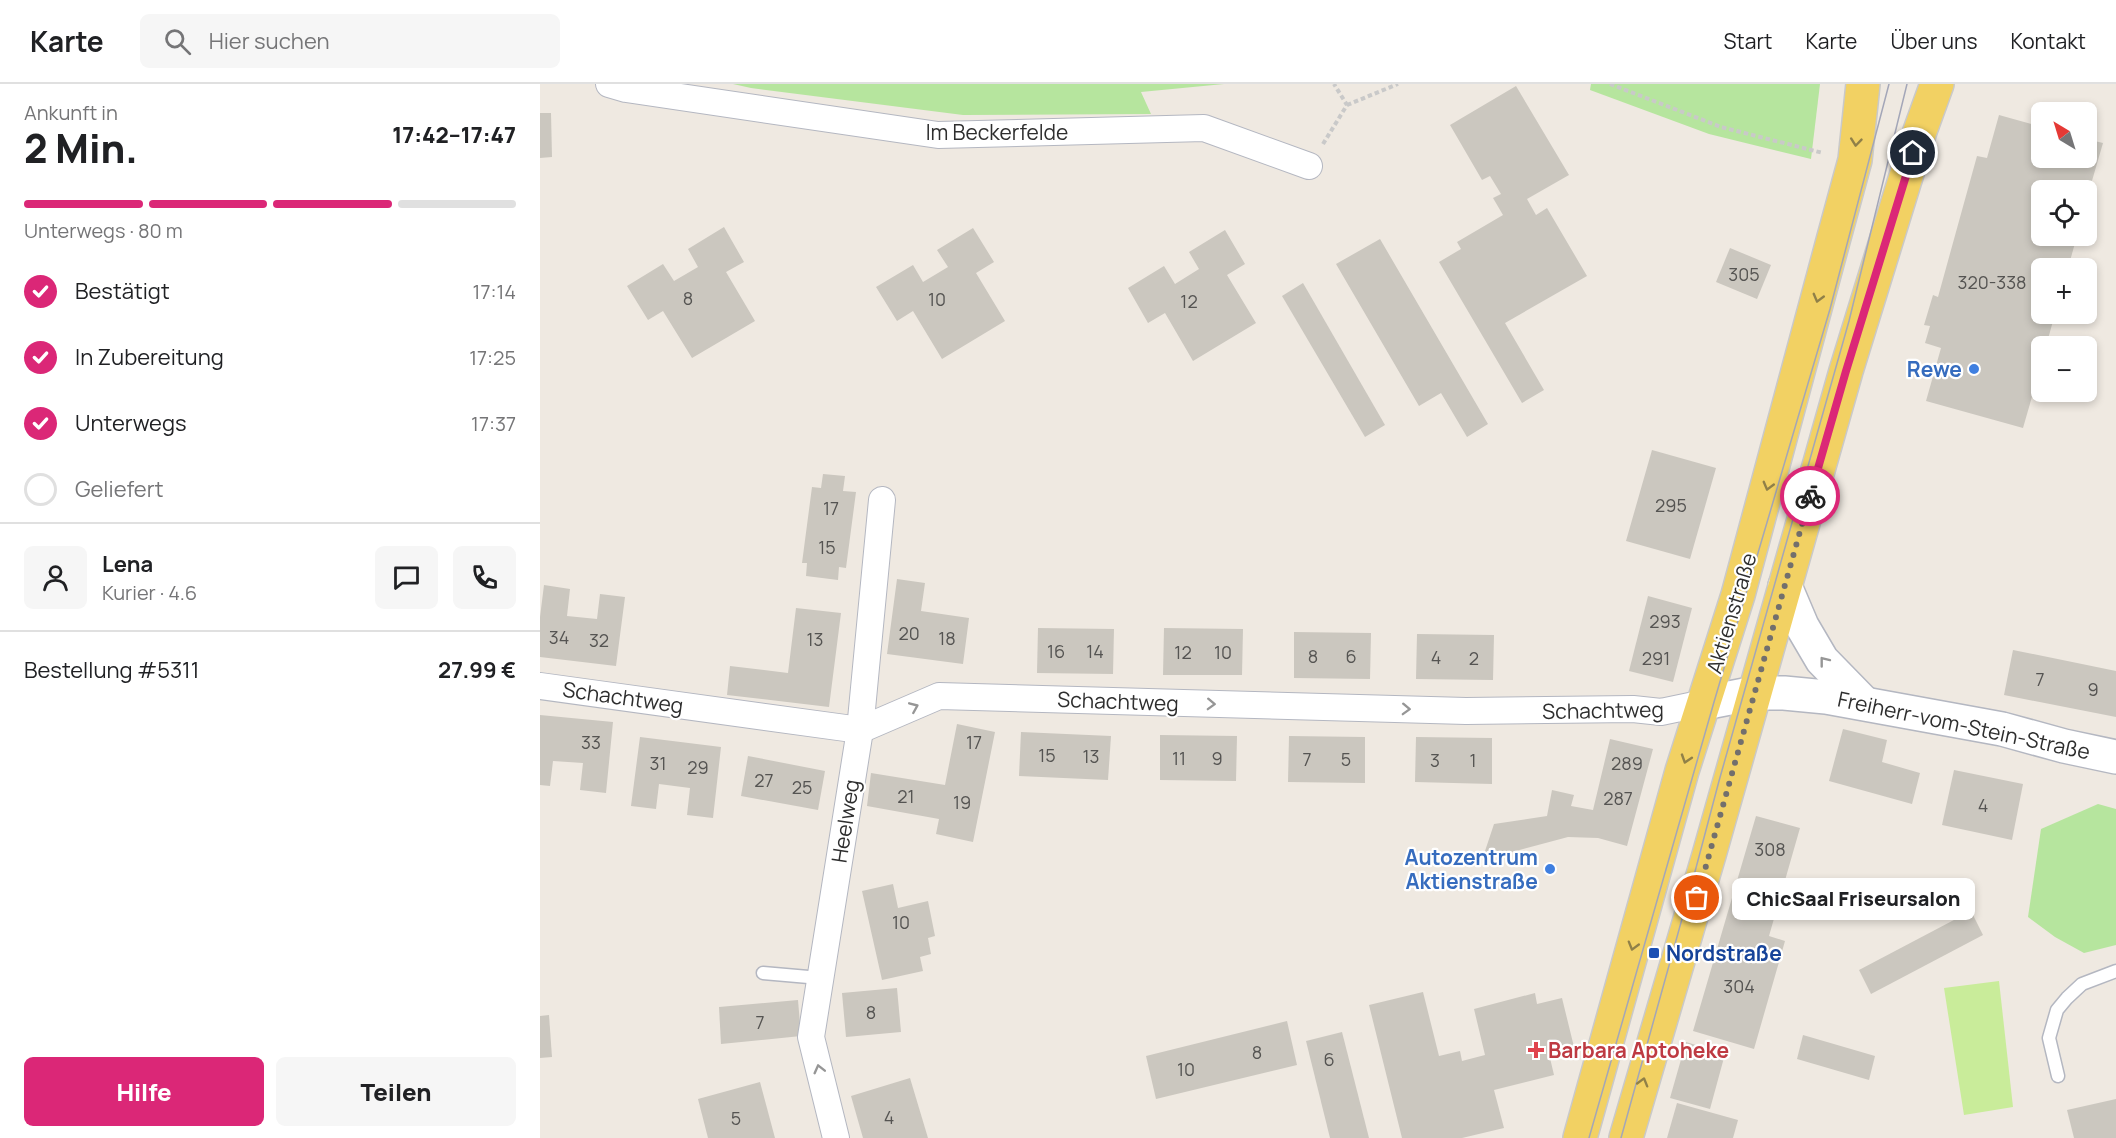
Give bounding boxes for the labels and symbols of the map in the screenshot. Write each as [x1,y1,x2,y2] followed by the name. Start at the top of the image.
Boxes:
[2031,102,2097,168] north arrow
[926,118,1068,146] street label: Im Beckerfelde
[1887,127,1938,178] pin
[1851,138,1863,147] one-way arrow
[1728,262,1760,286] house number: 305
[1957,270,2027,294] house number: 320-338
[683,286,693,310] house number: 8
[928,287,946,311] house number: 10
[1180,289,1198,313] house number: 12
[1813,293,1826,303] one-way arrow
[1907,355,1962,383] place label: Rewe
[1967,362,1981,376] marker: Rewe
[1780,466,1840,526] courier
[1762,481,1775,491] one-way arrow
[1655,493,1687,517] house number: 295
[823,496,839,520] house number: 17
[818,535,836,559] house number: 15
[1699,549,1763,677] street label: Aktienstraße
[1649,609,1681,633] house number: 293
[898,621,920,645] house number: 20
[549,625,569,649] house number: 34
[938,626,956,650] house number: 18
[807,627,823,651] house number: 13
[589,628,609,652] house number: 32
[1047,639,1065,663] house number: 16
[1086,639,1104,663] house number: 14
[1174,640,1192,664] house number: 12
[1214,640,1232,664] house number: 10
[1308,644,1318,668] house number: 8
[1345,644,1357,668] house number: 6
[1431,645,1441,669] house number: 4
[1469,646,1479,670] house number: 2
[1642,646,1670,670] house number: 291
[1820,656,1831,667] one-way arrow
[2035,667,2045,691] house number: 7
[561,675,685,719] street label: Schachtweg
[2087,677,2099,701] house number: 9
[1057,685,1179,717] street label: Schachtweg
[1835,685,2093,765] street label: Freiherr-vom-Stein-Straße
[1542,695,1664,725] street label: Schachtweg
[1207,697,1216,710] one-way arrow
[907,702,918,714] one-way arrow
[1402,703,1411,716] one-way arrow
[581,730,601,754] house number: 33
[966,730,982,754] house number: 17
[1038,743,1056,767] house number: 15
[1083,744,1099,768] house number: 13
[1172,746,1186,770] house number: 11
[1211,746,1223,770] house number: 9
[1302,747,1312,771] house number: 7
[1341,747,1351,771] house number: 5
[1430,748,1440,772] house number: 3
[1469,748,1477,772] house number: 1
[650,751,666,775] house number: 31
[1611,751,1643,775] house number: 289
[1681,753,1693,764] one-way arrow
[687,755,709,779] house number: 29
[754,768,774,792] house number: 27
[792,775,812,799] house number: 25
[825,777,865,865] street label: Heelweg
[897,784,915,808] house number: 21
[1603,786,1633,810] house number: 287
[953,790,971,814] house number: 19
[1978,793,1988,817] house number: 4
[1754,837,1786,861] house number: 308
[1404,843,1538,895] place label: Autozentrum Aktienstraße
[1543,862,1557,876] marker: Autozentrum Aktienstraße
[1671,872,1722,923] pin
[1733,877,1976,919] callout: ChicSaal Friseursalon
[892,910,910,934] house number: 10
[1666,939,1782,967] place label: Nordstraße
[1628,941,1640,951] one-way arrow
[1647,946,1661,960] marker: Nordstraße
[1723,974,1755,998] house number: 304
[866,1000,876,1024] house number: 8
[755,1010,765,1034] house number: 7
[1548,1036,1729,1064] place label: Barbara Aptoheke
[1252,1040,1262,1064] house number: 8
[1529,1043,1543,1057] marker: Barbara Aptoheke
[1323,1047,1335,1071] house number: 6
[1177,1057,1195,1081] house number: 10
[813,1064,826,1074] one-way arrow
[1636,1077,1648,1088] one-way arrow
[884,1105,894,1129] house number: 4
[731,1106,741,1130] house number: 5

